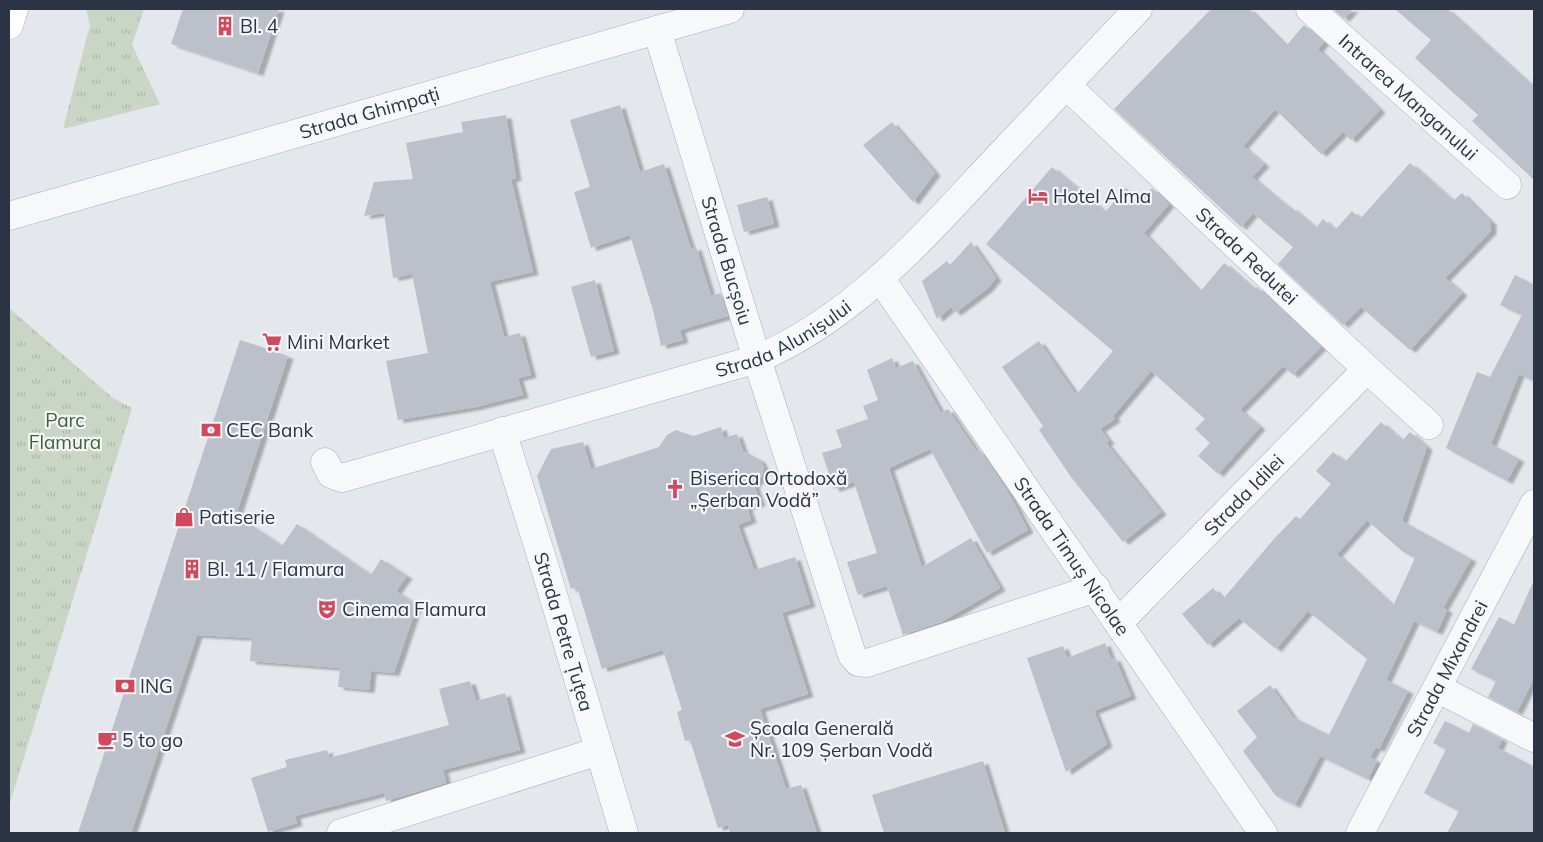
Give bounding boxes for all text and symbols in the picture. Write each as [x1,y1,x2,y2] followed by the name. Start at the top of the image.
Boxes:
[240,14,278,38] place label: Bl. 4
[214,15,236,37] building icon: Bl. 4
[1334,29,1483,165] street label: Intrarea Manganului
[297,81,442,144] street label: Strada Ghimpați
[1053,184,1151,208] place label: Hotel Alma
[1027,185,1049,207] hotel icon: Hotel Alma
[696,193,758,328] street label: Strada Bucșoiu
[1191,202,1303,310] street label: Strada Redutei
[712,295,856,382] street label: Strada Alunișului
[287,330,390,354] place label: Mini Market
[261,331,283,353] supermarket icon: Mini Market
[29,408,101,454] park label: Parc Flamura
[226,418,314,442] place label: CEC Bank
[200,419,222,441] bank icon: CEC Bank
[1198,449,1289,541] street label: Strada Idilei
[690,466,847,513] place label: Biserica Ortodoxă „Șerban Vodă”
[1009,472,1135,640] street label: Strada Timuș Nicolae
[664,478,686,500] church icon: Biserica Ortodoxă „Șerban Vodă”
[199,505,275,529] place label: Patiserie
[173,506,195,528] shop icon: Patiserie
[529,549,599,714] street label: Strada Petre Țuțea
[207,557,344,581] place label: Bl. 11 / Flamura
[181,558,203,580] building icon: Bl. 11 / Flamura
[1401,596,1493,741] street label: Strada Mixandrei
[342,597,486,621] place label: Cinema Flamura
[316,598,338,620] theatre icon: Cinema Flamura
[140,674,173,698] place label: ING
[114,675,136,697] bank icon: ING
[750,716,933,763] place label: Școala Generală Nr. 109 Șerban Vodă
[122,728,183,752] place label: 5 to go
[724,728,746,750] school or university icon: Școala Generală Nr. 109 Șerban Vodă
[96,729,118,751] cafe icon: 5 to go

